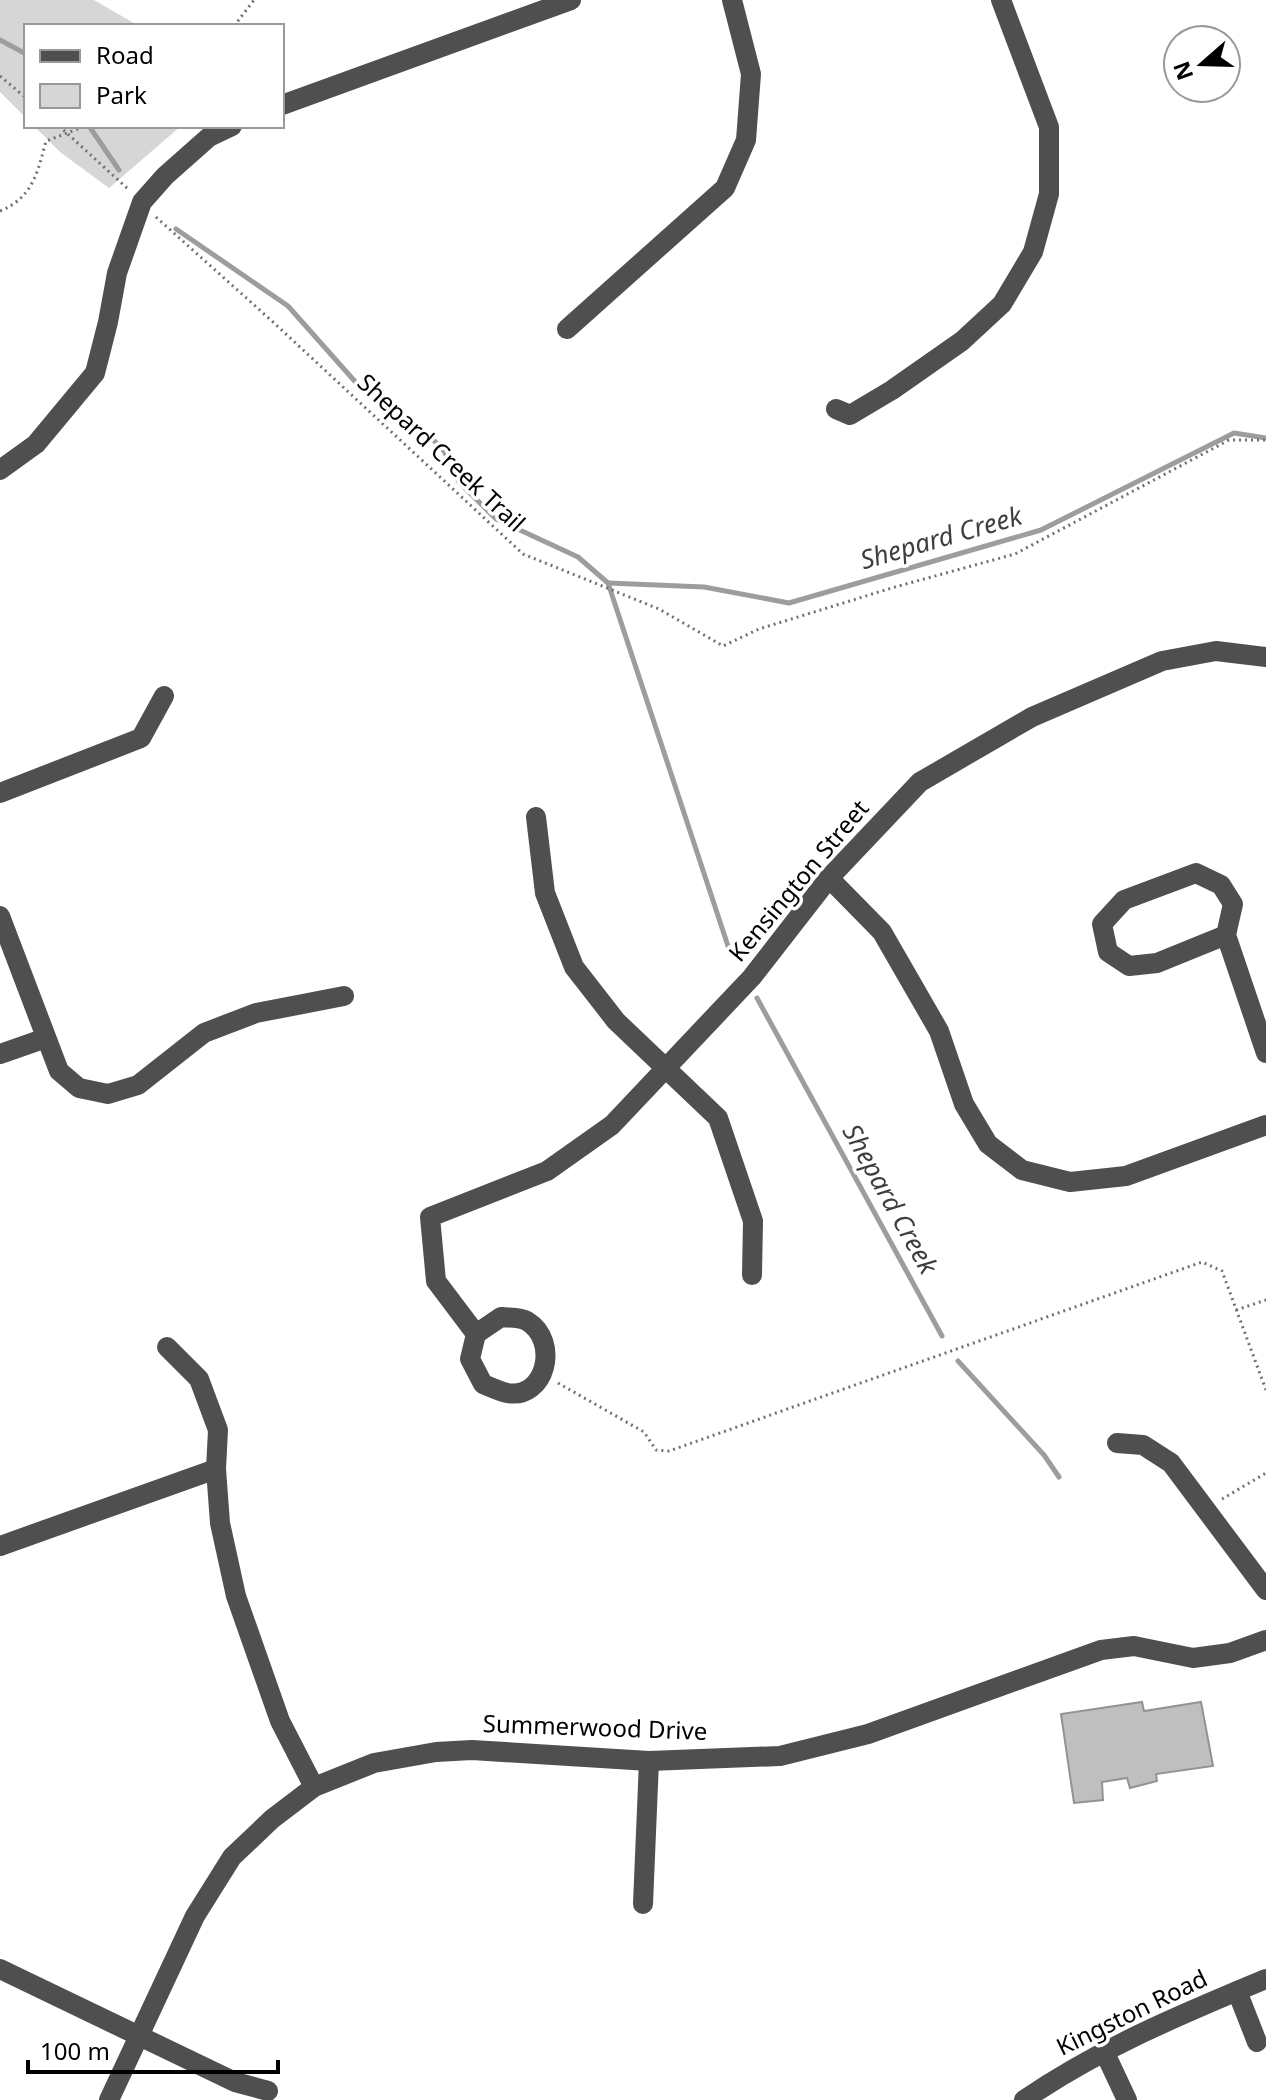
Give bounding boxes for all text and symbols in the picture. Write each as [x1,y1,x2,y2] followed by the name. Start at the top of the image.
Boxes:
[24,24,284,128] legend
[1162,24,1242,104] north arrow
[96,38,154,71] text: Road
[1165,58,1199,85] text: N
[96,78,147,111] text: Park
[351,365,533,538] street label: Shepard Creek Trail
[856,496,1027,577] water label: Shepard Creek
[720,792,876,968] street label: Kensington Street
[835,1117,948,1281] water label: Shepard Creek
[482,1706,708,1747] street label: Summerwood Drive
[1050,1961,1212,2062] street label: Kingston Road
[28,2024,278,2074] scale bar
[40,2034,110,2067] text: 100 m

